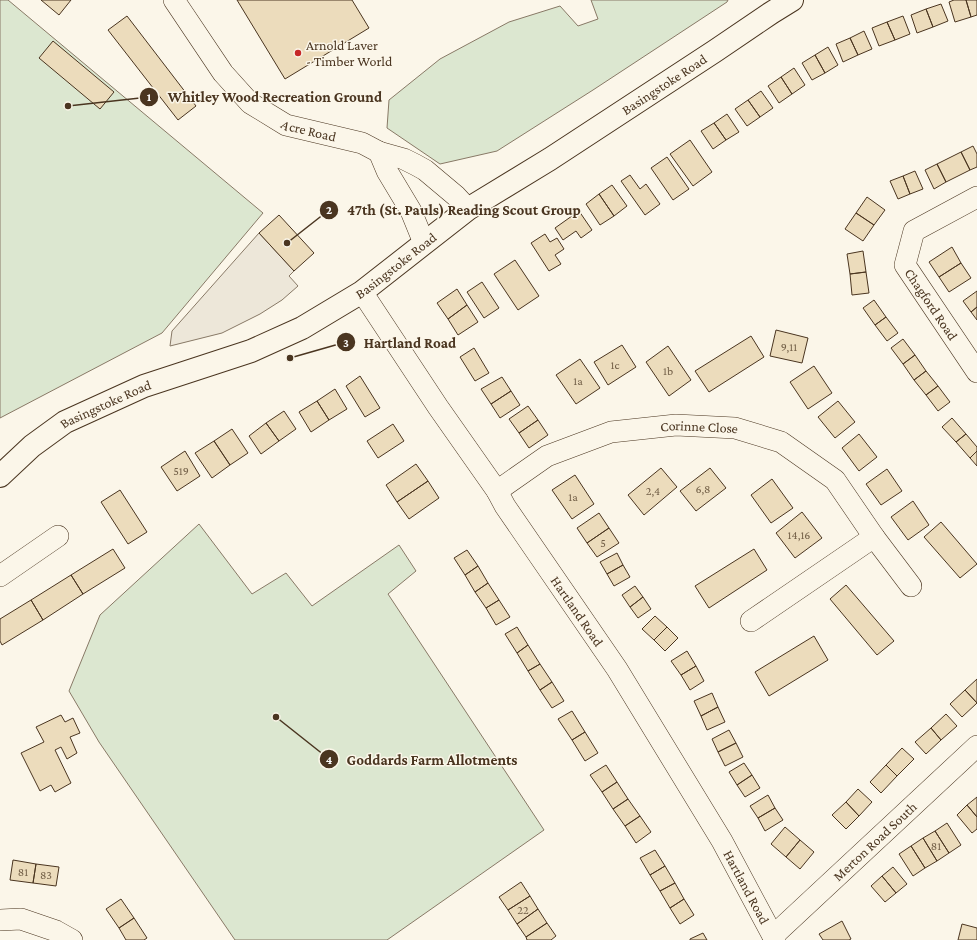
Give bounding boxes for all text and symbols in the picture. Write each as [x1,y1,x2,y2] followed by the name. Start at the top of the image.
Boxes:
[306,37,393,69] place label: Arnold Laver - Timber World
[293,48,303,58] marker: Arnold Laver - Timber World
[619,50,710,118] street label: Basingstoke Road
[139,83,390,110] callout: Whitley Wood Recreation Ground
[167,89,383,105] text: Whitley Wood Recreation Ground
[147,90,152,104] text: 1
[278,116,338,145] street label: Acre Road
[319,196,589,223] callout: 47th (St. Pauls) Reading Scout Group
[347,202,581,219] text: 47th (St. Pauls) Reading Scout Group
[326,203,332,217] text: 2
[353,228,440,302] street label: Basingstoke Road
[902,265,962,344] street label: Chagford Road
[336,329,465,356] callout: Hartland Road
[364,335,457,351] text: Hartland Road
[343,336,349,350] text: 3
[781,340,797,354] house number: 9,11
[611,358,620,372] house number: 1c
[663,364,673,378] house number: 1b
[573,374,583,388] house number: 1a
[56,376,153,431] street label: Basingstoke Road
[659,417,740,437] street label: Corinne Close
[173,464,189,478] house number: 519
[695,482,711,496] house number: 6,8
[646,484,660,498] house number: 2,4
[568,490,578,504] house number: 1a
[788,528,810,542] house number: 14,16
[600,536,606,550] house number: 5
[548,573,607,650] street label: Hartland Road
[319,746,526,773] callout: Goddards Farm Allotments
[347,752,517,768] text: Goddards Farm Allotments
[326,753,333,767] text: 4
[830,798,920,884] street label: Merton Road South
[931,839,941,853] house number: 81
[720,847,773,927] street label: Hartland Road
[18,865,28,879] house number: 81
[40,868,52,882] house number: 83
[517,903,529,917] house number: 22

